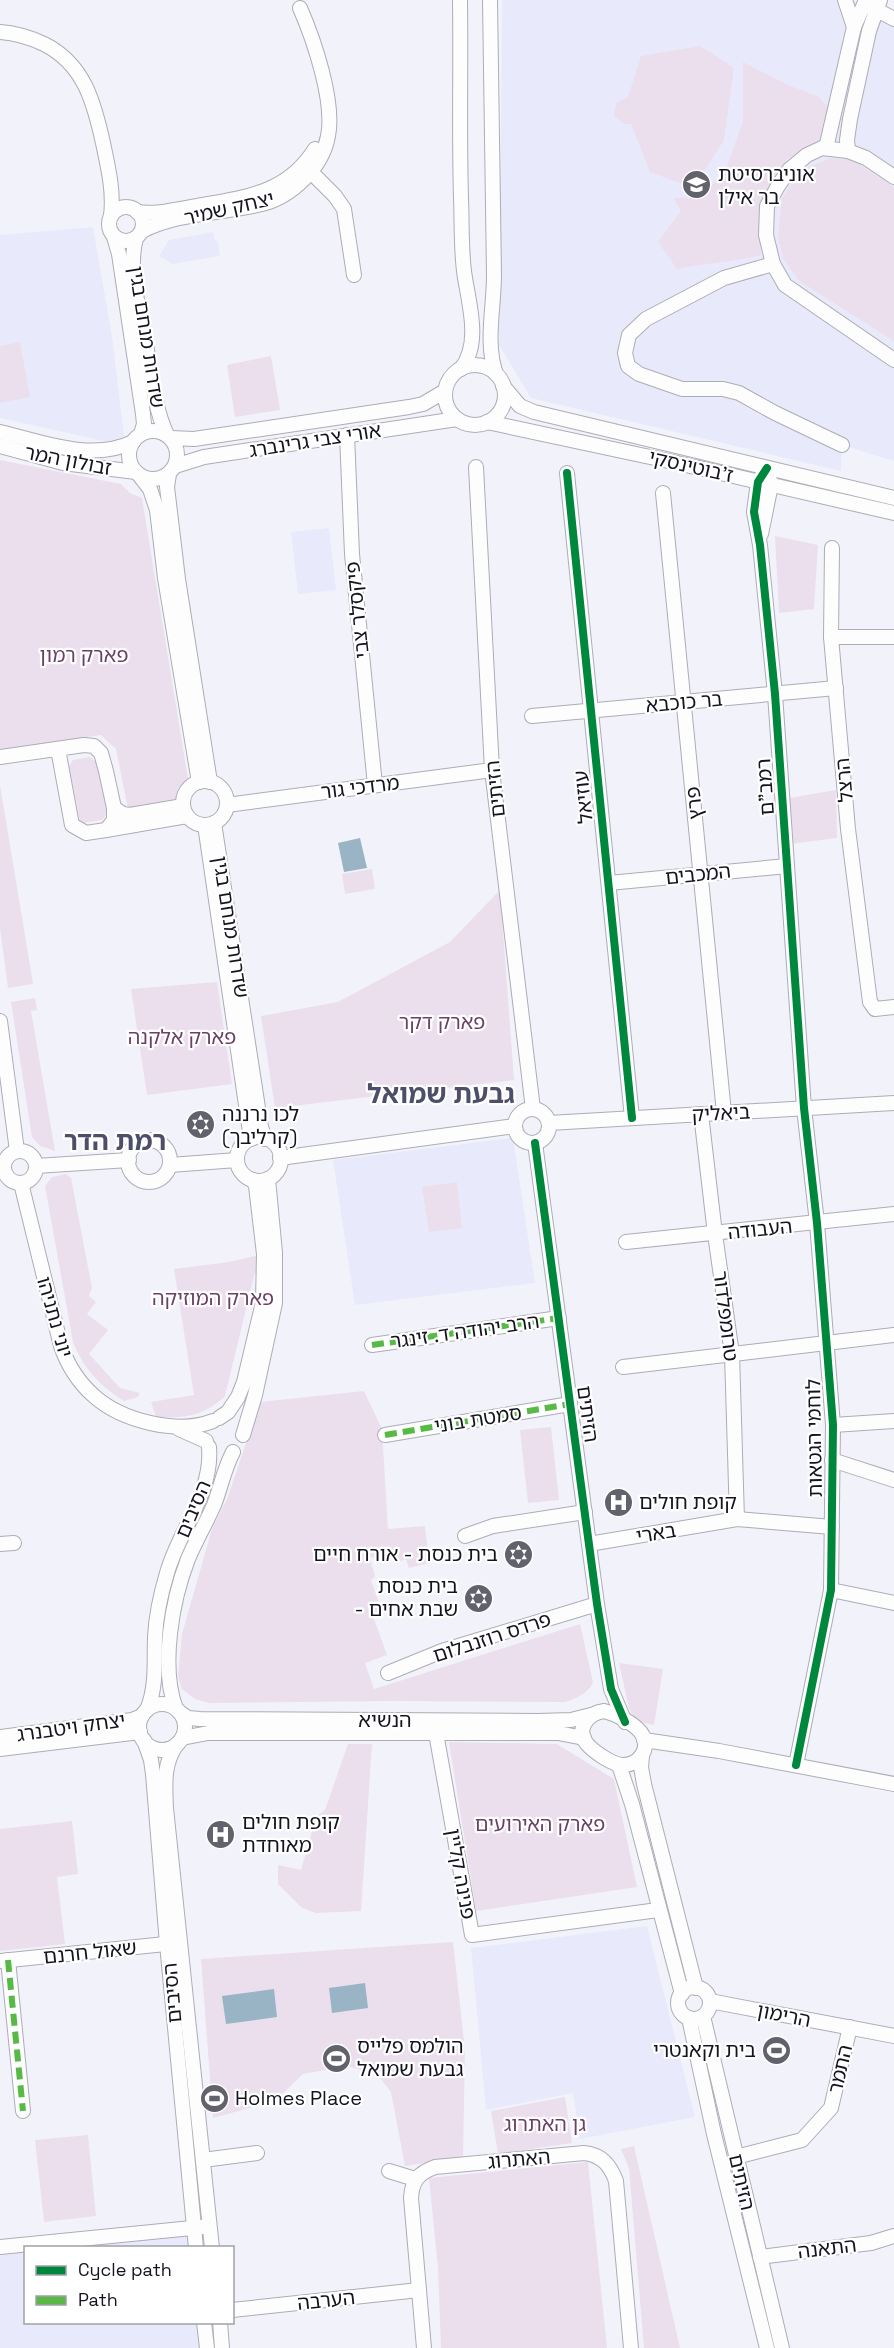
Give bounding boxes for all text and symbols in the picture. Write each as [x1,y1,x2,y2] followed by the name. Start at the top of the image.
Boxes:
[718,161,815,210] place label: אוניברסיטת בר אילן
[681,169,713,201] school or university icon: אוניברסיטת בר אילן
[181,185,277,231] street label: יצחק שמיר
[123,264,171,410] street label: שדרות מנחם בגין
[247,417,383,463] street label: אורי צבי גרינברג
[22,439,114,481] street label: זבולון המר
[646,444,736,488] street label: ז'בוטינסקי
[339,560,375,660] street label: פיקסלר צבי
[40,642,128,668] park label: פארק רמון
[644,686,724,718] street label: בר כוכבא
[829,757,859,803] street label: הרצל
[750,758,780,816] street label: רמב"ם
[479,759,511,819] street label: הזיתים
[319,769,401,805] street label: מרדכי גור
[567,769,599,825] street label: עוזיאל
[679,785,709,821] street label: פרץ
[207,854,255,1000] street label: שדרות מנחם בגין
[664,858,732,890] street label: המכבים
[399,1009,485,1035] park label: פארק דקר
[128,1024,236,1050] park label: פארק אלקנה
[367,1077,515,1111] district label: גבעת שמואל
[691,1098,751,1128] street label: ביאליק
[222,1101,299,1150] place label: לכו נרננה (קרליבך)
[185,1109,217,1141] synagogue icon: לכו נרננה (קרליבך)
[64,1124,166,1158] district label: רמת הדר
[726,1213,794,1245] street label: העבודה
[708,1269,744,1363] street label: טרומפלדור
[31,1274,79,1360] street label: יוני נתניהו
[152,1285,274,1311] park label: פארק המוזיקה
[389,1308,541,1354] street label: הרב יהודה ד. זינגר
[800,1378,828,1498] street label: לוחמי הגטאות
[571,1384,605,1444] street label: הזיתים
[432,1399,524,1439] street label: סמטת בוני
[169,1476,217,1542] street label: הסיבים
[602,1486,634,1518] hospital icon: קופת חולים
[639,1489,737,1515] place label: קופת חולים
[634,1517,678,1549] street label: בארי
[503,1538,535,1570] synagogue icon: בית כנסת - אורח חיים
[313,1541,498,1567] place label: בית כנסת - אורח חיים
[354,1573,458,1622] place label: בית כנסת - שבת אחים
[463,1582,495,1614] synagogue icon: בית כנסת - שבת אחים
[430,1606,554,1668] street label: פרדס רוזנבלום
[15,1707,127,1747] street label: יצחק ויטבנרג
[358,1707,412,1733] street label: הנשיא
[242,1809,340,1858] place label: קופת חולים מאוחדת
[475,1811,605,1837] park label: פארק האירועים
[205,1818,237,1850] hospital icon: קופת חולים מאוחדת
[440,1827,482,1921] street label: פנינה קליין
[42,1934,138,1970] street label: שאול חרנם
[156,1962,188,2024] street label: הסיבים
[755,1997,813,2033] street label: הרימון
[357,2033,464,2082] place label: הולמס פלייס גבעת שמואל
[761,2034,793,2066] sports icon: בית וקאנטרי
[653,2037,756,2063] place label: בית וקאנטרי
[320,2042,352,2074] sports icon: הולמס פלייס גבעת שמואל
[822,2042,858,2096] street label: התמר
[198,2082,230,2114] sports icon: Holmes Place
[235,2085,362,2111] place label: Holmes Place
[504,2111,587,2137] park label: גן האתרוג
[487,2143,551,2175] street label: האתרוג
[723,2151,761,2213] street label: הזיתים
[796,2232,858,2264] street label: התאנה
[24,2246,234,2324] legend
[78,2258,172,2281] text: Cycle path
[296,2284,356,2316] street label: הערבה
[78,2288,118,2311] text: Path

